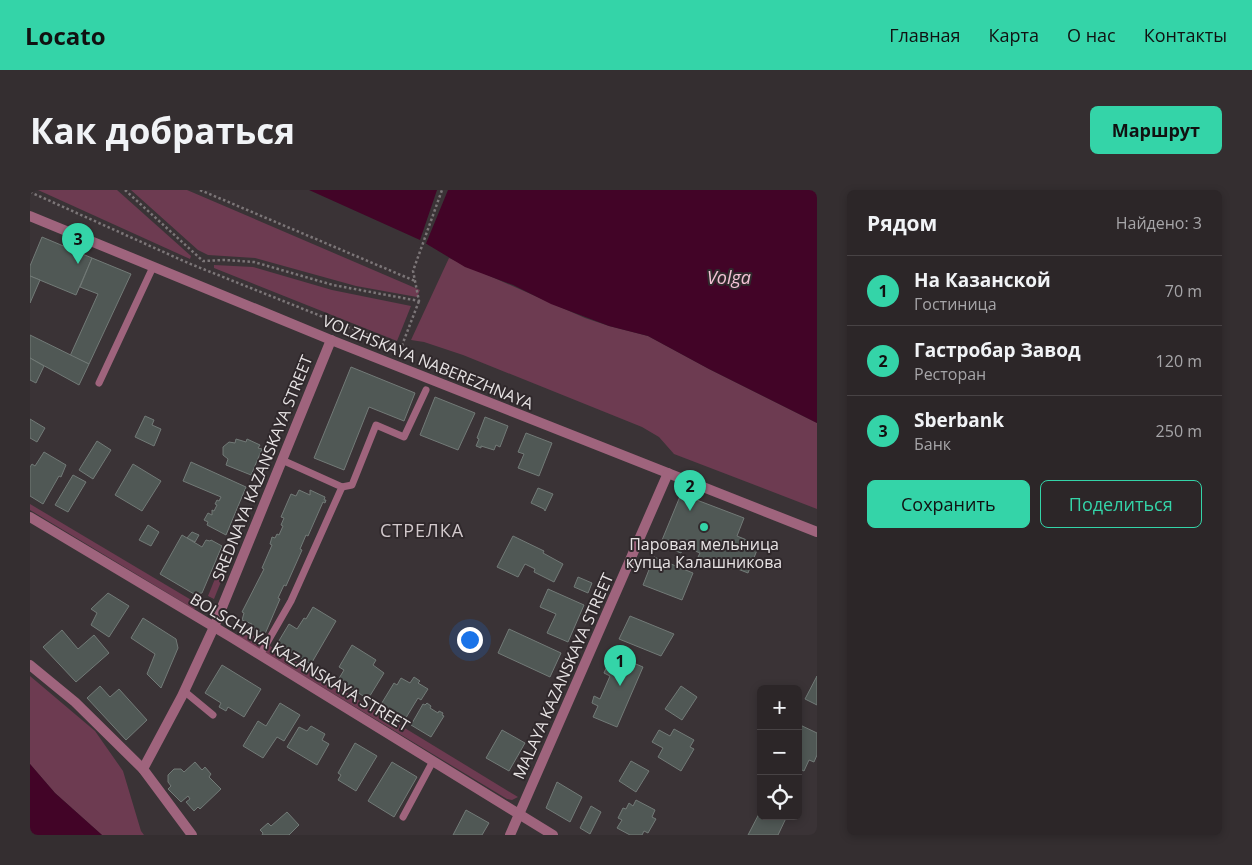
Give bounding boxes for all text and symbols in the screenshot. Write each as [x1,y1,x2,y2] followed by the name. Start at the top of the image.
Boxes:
[25,19,106,52] text: Locato
[889,23,961,47] text: Главная
[989,23,1039,47] text: Карта
[1067,23,1116,47] text: О нас
[1144,23,1227,47] text: Контакты
[1090,106,1222,154] button: Маршрут
[30,107,295,154] text: Как добраться
[867,209,937,237] text: Рядом
[1116,212,1202,234] text: Найдено: 3
[62,223,94,264] pin: 3
[707,265,751,289] water label: Volga
[914,267,1051,293] text: На Казанской
[878,280,888,302] text: 1
[1165,280,1202,302] text: 70 m
[914,293,997,315] text: Гостиница
[319,310,537,415] street label: VOLZHSKAYA NABEREZHNAYA
[914,337,1081,363] text: Гастробар Завод
[878,350,888,372] text: 2
[1156,350,1202,372] text: 120 m
[207,352,318,584] street label: SREDNAYA KAZANSKAYA STREET
[914,363,986,385] text: Ресторан
[914,407,1004,433] text: Sberbank
[878,420,888,442] text: 3
[1156,420,1202,442] text: 250 m
[914,433,951,455] text: Банк
[674,470,706,511] pin: 2
[867,480,1030,528] button: Сохранить
[1040,480,1202,528] button: Поделиться
[380,518,464,542] district label: СТРЕЛКА
[698,521,710,533] marker: Паровая мельница купца Калашникова
[626,533,782,573] place label: Паровая мельница купца Калашникова
[508,569,619,783] street label: MALAYA KAZANSKAYA STREET
[186,588,414,737] street label: BOLSCHAYA KAZANSKAYA STREET
[457,627,483,653] your location
[604,645,636,686] pin: 1
[757,685,802,820] map controls
[757,685,802,730] button: +
[757,730,802,775] button: −
[757,775,802,820] button: locate

